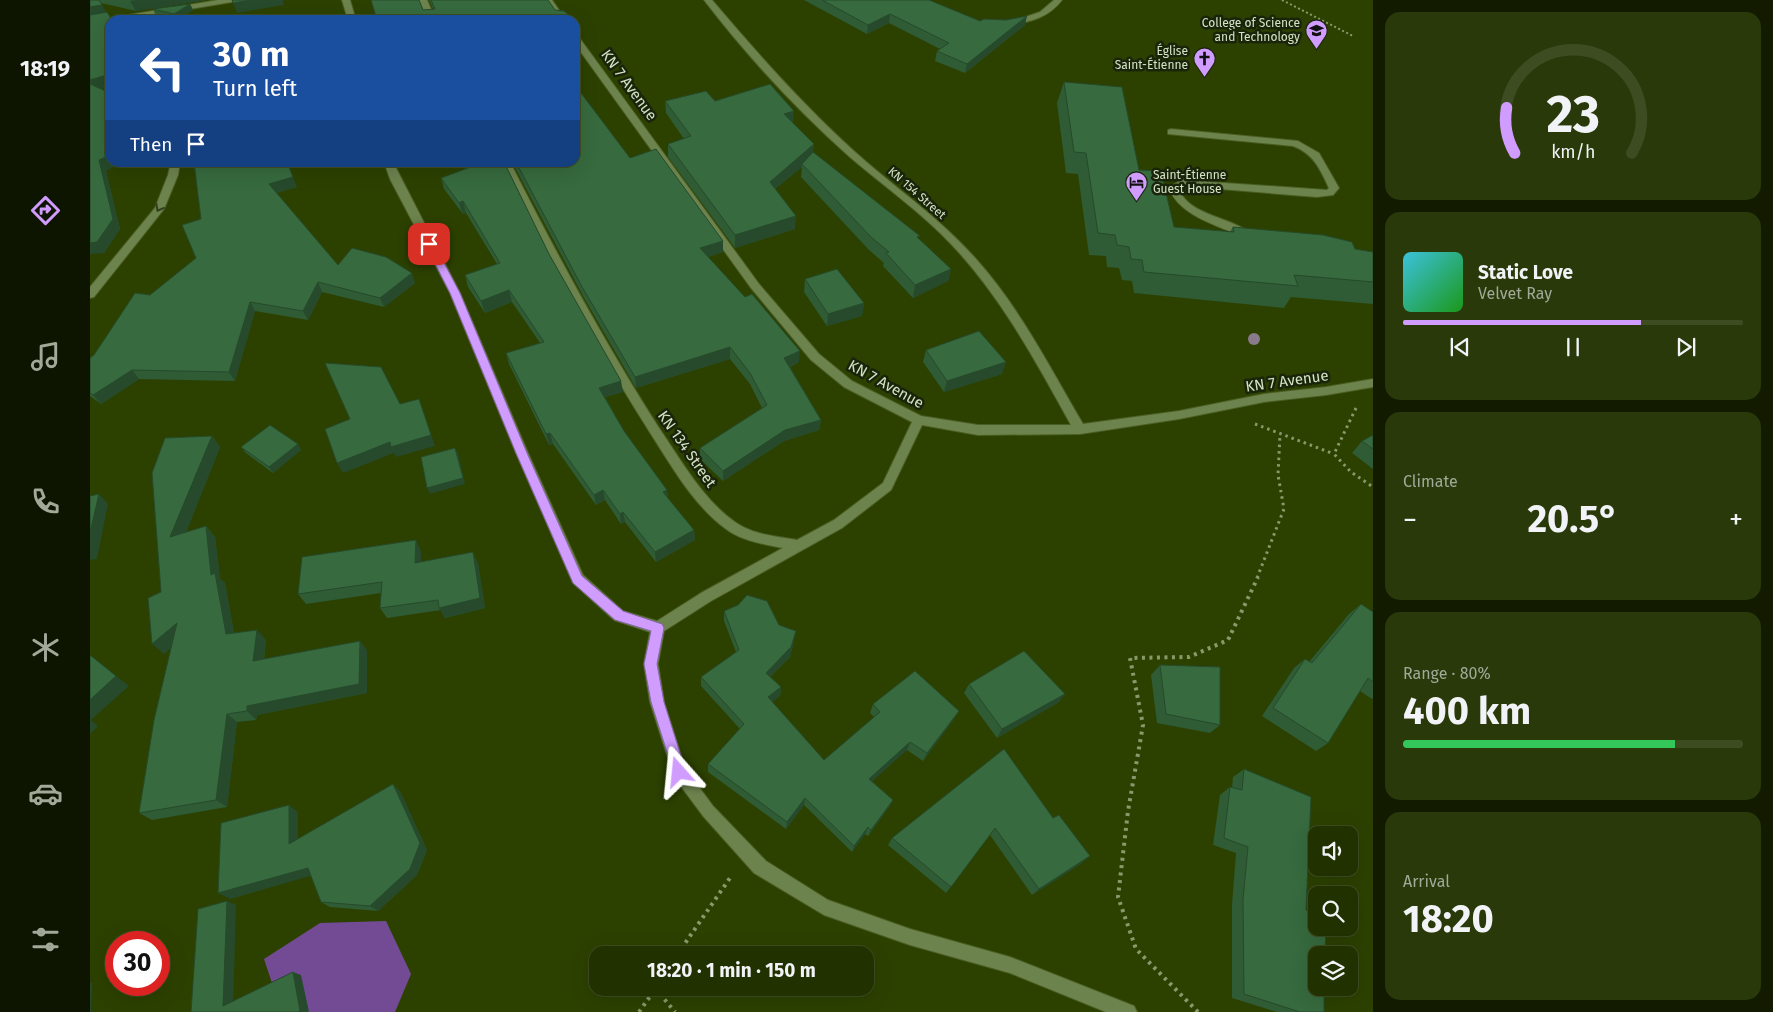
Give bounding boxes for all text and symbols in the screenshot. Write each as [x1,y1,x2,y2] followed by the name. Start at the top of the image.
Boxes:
[1202,16,1300,44] place label: College of Science and Technology
[1304,18,1328,49] school or university icon: College of Science and Technology
[213,33,290,75] text: 30 m
[130,35,195,100] icon: left
[1115,43,1188,72] place label: Église Saint-Étienne
[597,46,661,124] street label: KN 7 Avenue
[1192,46,1216,77] church icon: Église Saint-Étienne
[20,55,70,82] text: 18:19
[213,75,297,102] text: Turn left
[1546,83,1600,146] text: 23
[182,130,210,158] icon: arrive
[130,133,172,156] text: Then
[1551,141,1595,163] text: km/h
[885,164,949,222] street label: KN 154 Street
[1153,167,1226,196] place label: Saint-Étienne Guest House
[1125,170,1149,201] hotel icon: Saint-Étienne Guest House
[28,193,63,228] icon: directions
[155,202,165,211] one-way arrow
[408,223,450,265] pin
[415,230,443,258] icon: arrive
[1478,261,1573,284] text: Static Love
[1478,284,1552,303] text: Velvet Ray
[1446,333,1474,361] icon: previous
[1559,333,1587,361] icon: pause
[1672,333,1700,361] icon: next
[28,339,63,374] icon: music
[845,356,927,412] street label: KN 7 Avenue
[1244,366,1330,396] street label: KN 7 Avenue
[654,407,720,491] street label: KN 134 Street
[1403,472,1458,491] text: Climate
[28,484,63,519] icon: phone
[1527,496,1619,542] text: 20.5°
[1403,503,1417,536] text: −
[1729,503,1743,536] text: +
[28,630,63,665] icon: climate
[1403,664,1491,683] text: Range · 80%
[1403,688,1531,734] text: 400 km
[652,745,704,797] position arrow
[28,776,63,811] icon: car
[1308,826,1358,996] map controls
[1308,826,1358,876] button: sound
[1403,872,1450,891] text: Arrival
[1308,886,1358,936] button: search
[1403,896,1494,942] text: 18:20
[28,922,63,957] icon: filters
[105,931,170,996] speed limit sign: 30
[1308,946,1358,996] button: layers
[647,959,816,982] text: 18:20 · 1 min · 150 m

